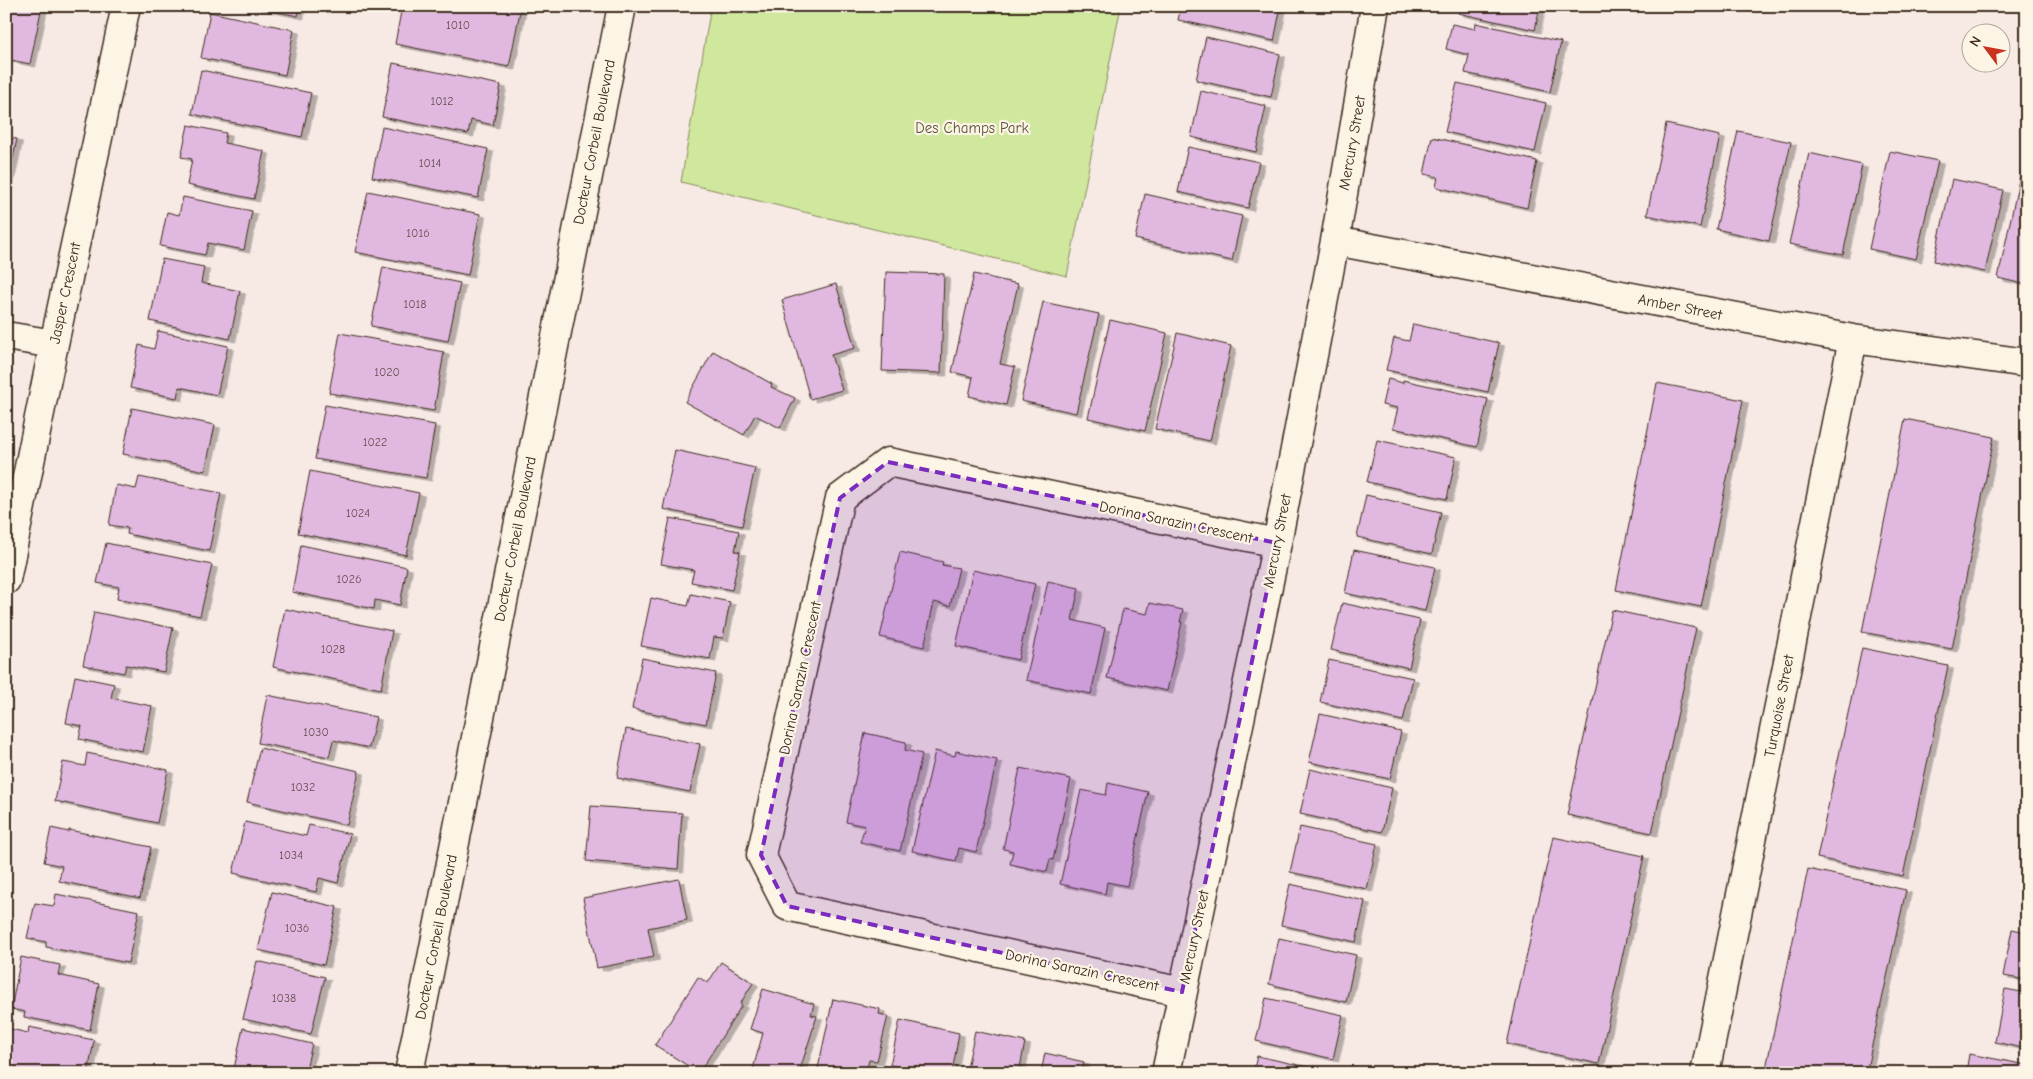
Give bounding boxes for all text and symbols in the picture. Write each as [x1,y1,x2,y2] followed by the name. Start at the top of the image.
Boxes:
[446,18,470,32] house number: 1010
[1960,22,2010,72] north arrow
[1966,33,1985,50] text: N
[569,58,619,226] street label: Docteur Corbeil Boulevard
[430,94,454,108] house number: 1012
[1335,94,1369,192] street label: Mercury Street
[915,119,1029,137] park label: Des Champs Park
[419,156,441,170] house number: 1014
[406,226,430,240] house number: 1016
[45,240,85,345] street label: Jasper Crescent
[1636,290,1724,324] street label: Amber Street
[404,297,427,311] house number: 1018
[374,365,400,379] house number: 1020
[363,435,387,449] house number: 1022
[490,455,540,623] street label: Docteur Corbeil Boulevard
[1259,492,1295,590] street label: Mercury Street
[1098,497,1255,547] street label: Dorina Sarazin Crescent
[346,506,370,520] house number: 1024
[337,572,361,586] house number: 1026
[775,599,825,756] street label: Dorina Sarazin Crescent
[321,642,345,656] house number: 1028
[1760,652,1798,759] street label: Turquoise Street
[303,725,329,739] house number: 1030
[291,780,315,794] house number: 1032
[279,848,303,862] house number: 1034
[411,853,461,1021] street label: Docteur Corbeil Boulevard
[1175,888,1213,986] street label: Mercury Street
[285,921,309,935] house number: 1036
[1004,945,1161,995] street label: Dorina Sarazin Crescent
[272,991,296,1005] house number: 1038

